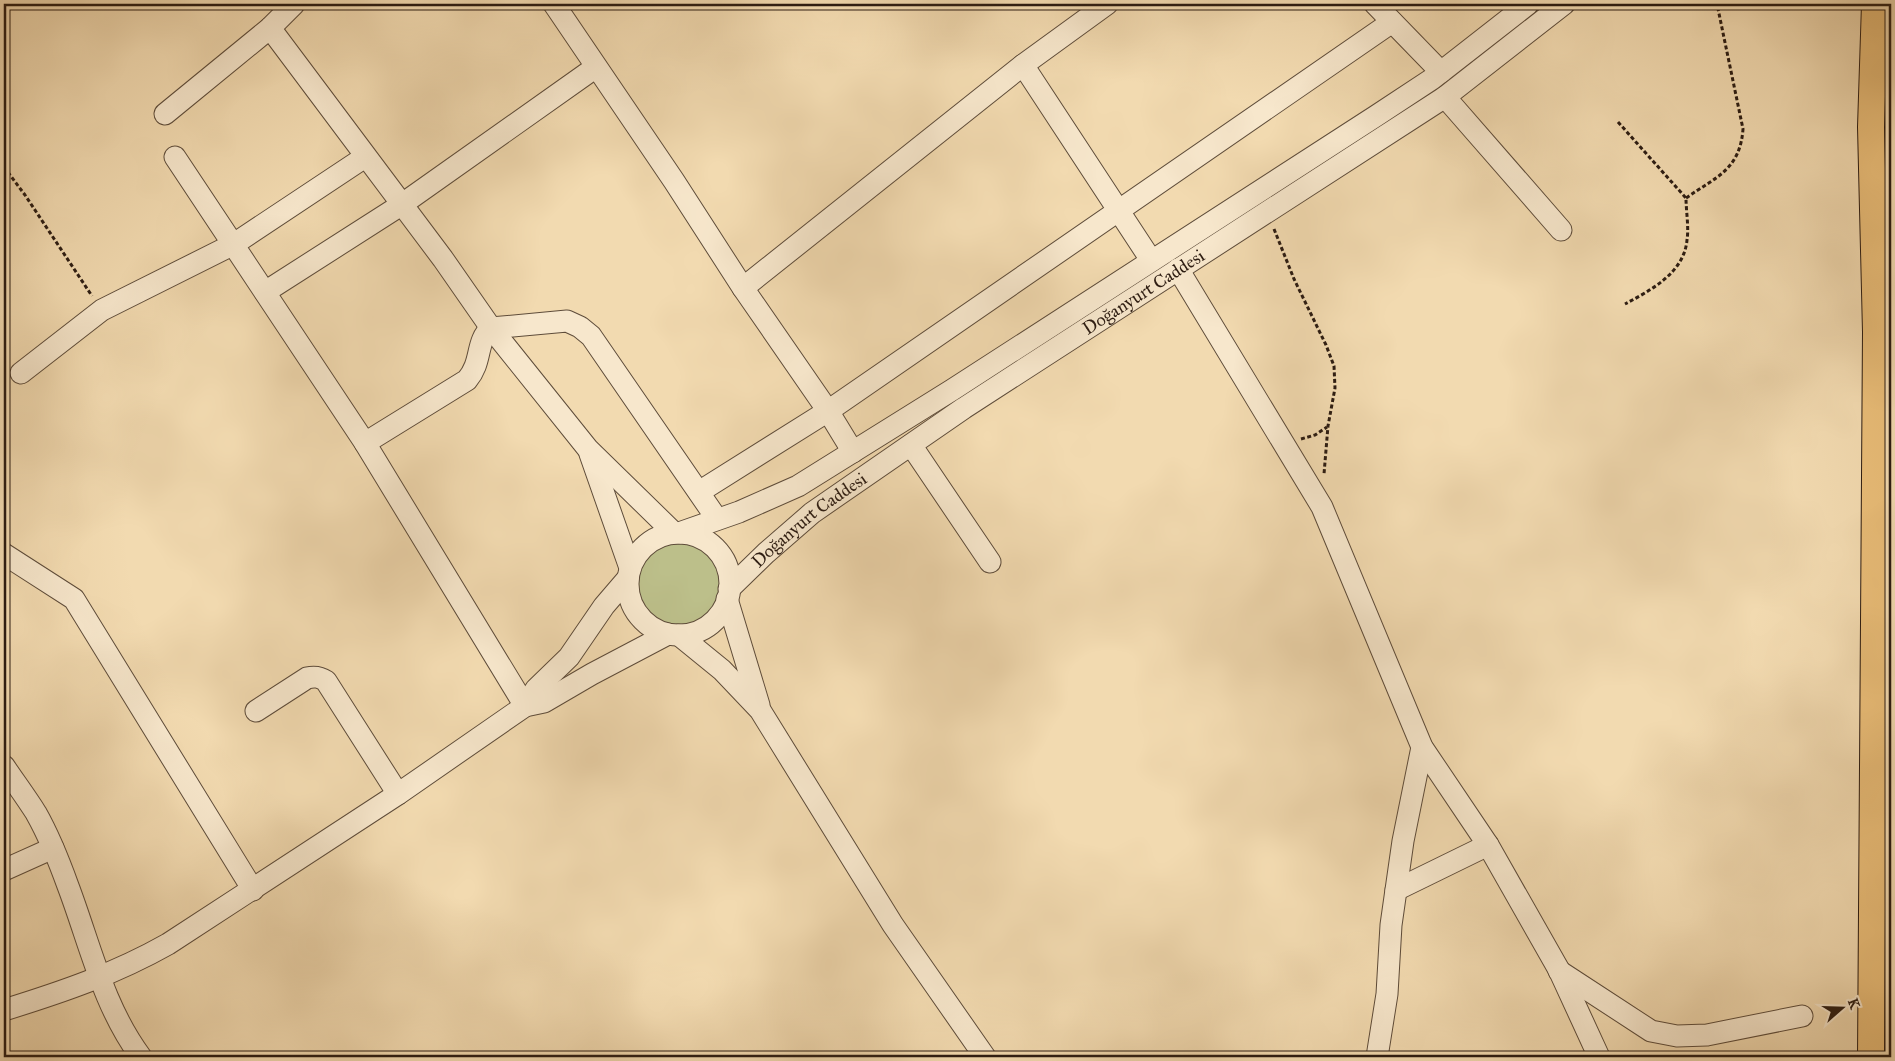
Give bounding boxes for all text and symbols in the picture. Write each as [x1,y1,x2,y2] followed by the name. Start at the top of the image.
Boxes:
[1078,244,1209,339] street label: Doğanyurt Caddesi
[747,468,871,572] street label: Doğanyurt Caddesi
[1818,984,1868,1034] north arrow
[1844,996,1864,1012] text: K

